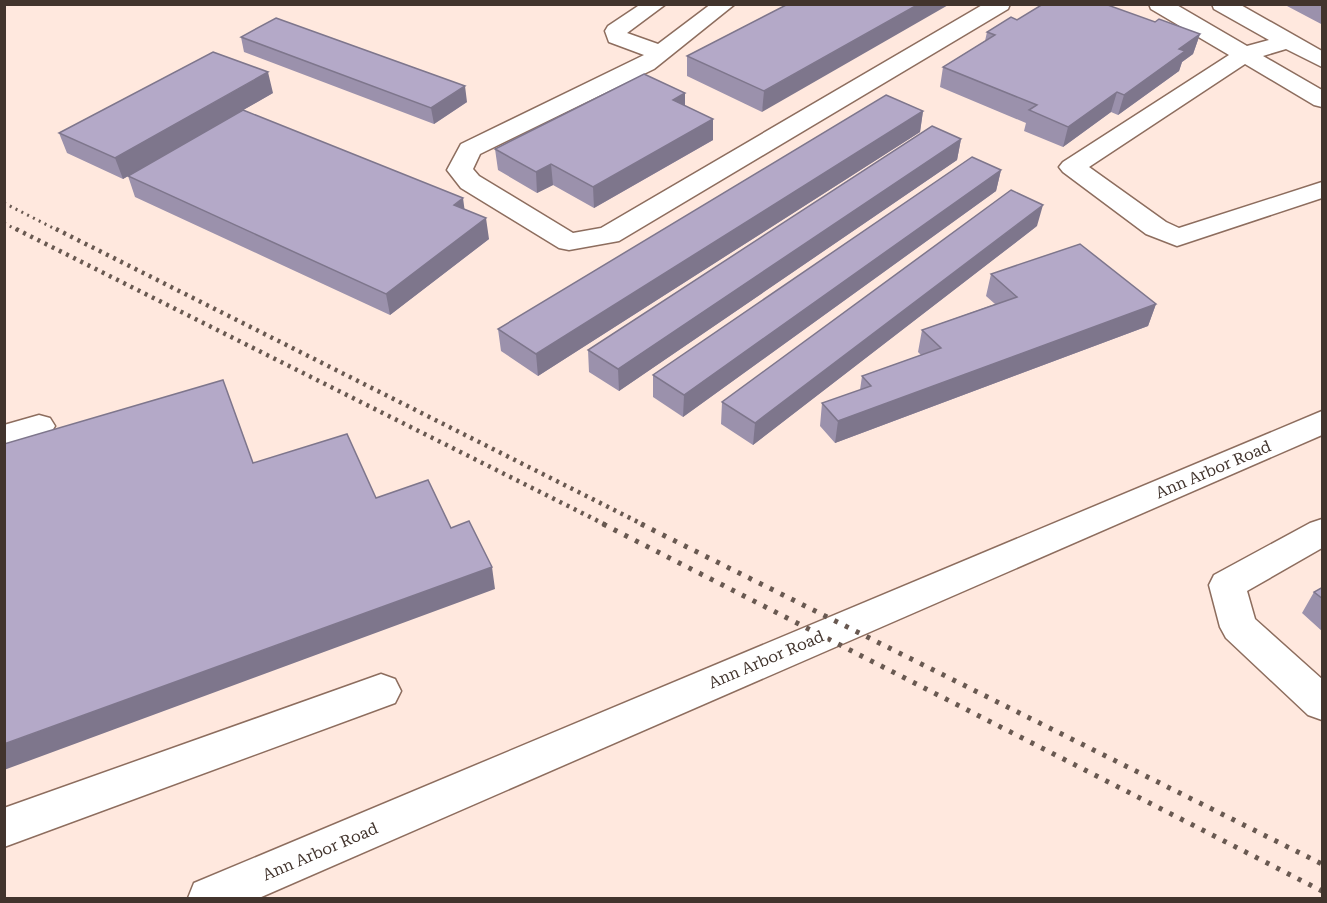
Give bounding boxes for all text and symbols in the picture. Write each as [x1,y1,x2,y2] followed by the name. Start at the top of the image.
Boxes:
[1153,437,1274,502] street label: Ann Arbor Road
[706,627,827,692] street label: Ann Arbor Road
[260,819,381,884] street label: Ann Arbor Road

